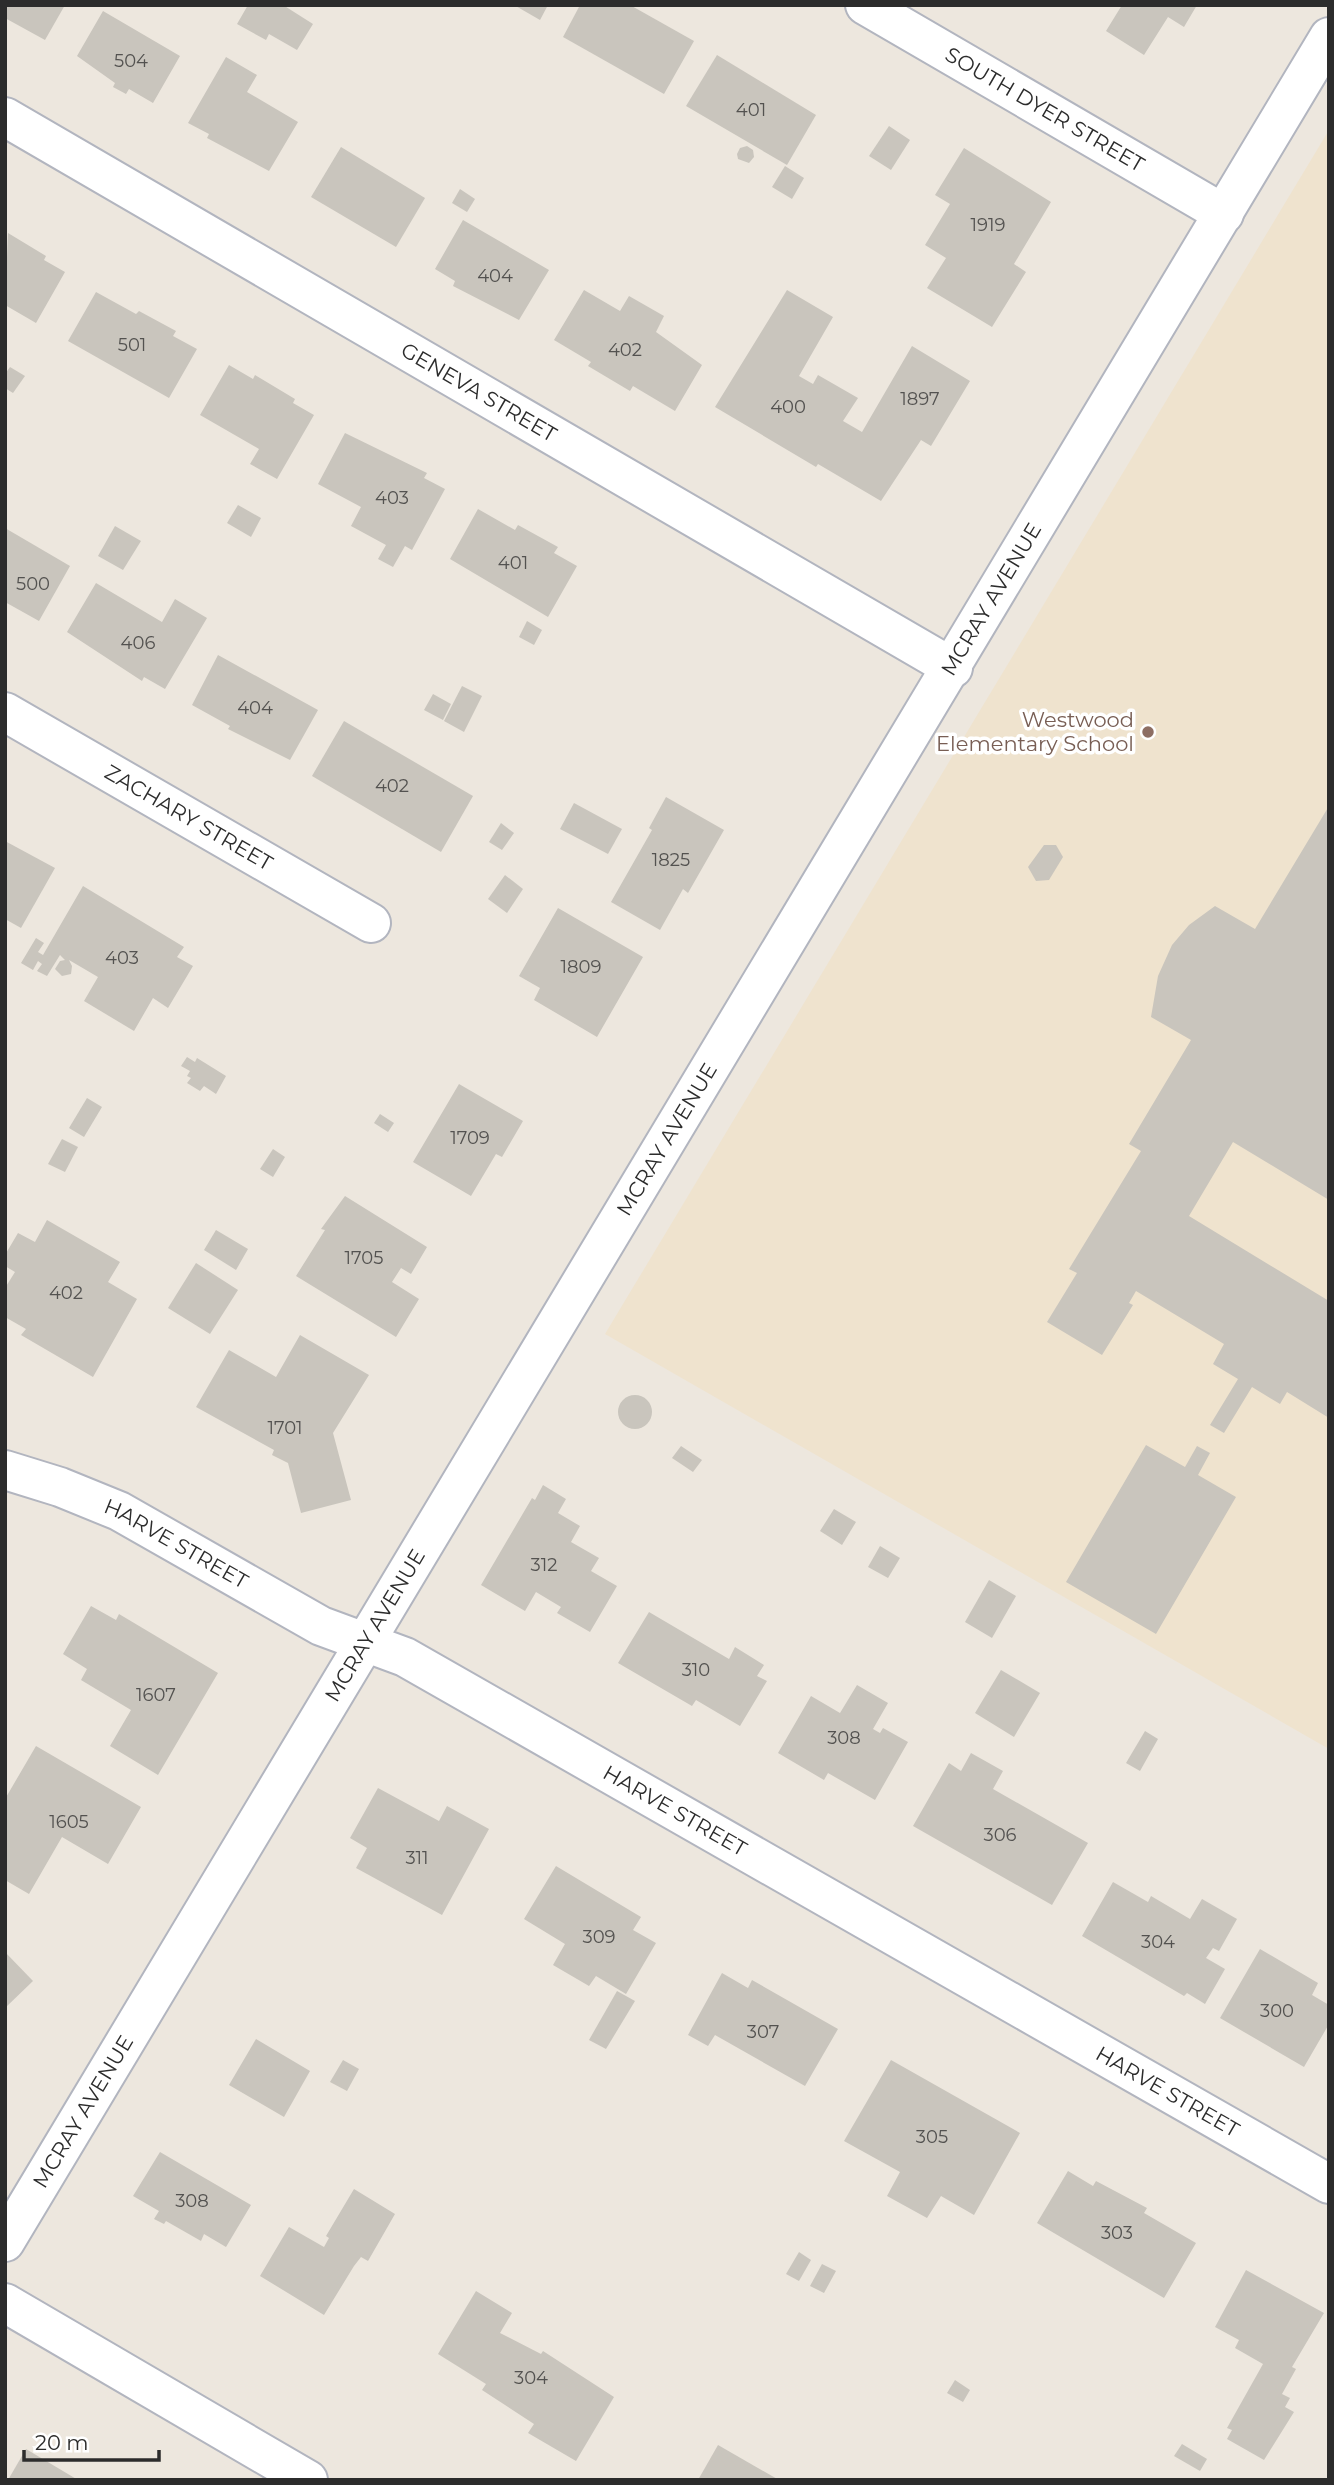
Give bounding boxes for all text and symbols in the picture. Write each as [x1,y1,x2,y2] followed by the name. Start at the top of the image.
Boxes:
[941,42,1149,177] street label: SOUTH DYER STREET
[114,50,148,72] house number: 504
[736,99,766,121] house number: 401
[971,214,1005,236] house number: 1919
[477,265,513,287] house number: 404
[118,334,146,356] house number: 501
[397,337,561,447] street label: GENEVA STREET
[608,339,642,361] house number: 402
[900,388,940,410] house number: 1897
[770,396,806,418] house number: 400
[375,487,409,509] house number: 403
[935,518,1046,680] street label: MCRAY AVENUE
[498,552,528,574] house number: 401
[16,573,50,595] house number: 500
[121,632,155,654] house number: 406
[237,697,273,719] house number: 404
[936,707,1134,756] place label: Westwood Elementary School
[1140,724,1156,740] marker: Westwood Elementary School
[101,759,277,876] street label: ZACHARY STREET
[375,775,409,797] house number: 402
[652,849,690,871] house number: 1825
[105,947,139,969] house number: 403
[561,956,601,978] house number: 1809
[611,1058,722,1220] street label: MCRAY AVENUE
[450,1127,490,1149] house number: 1709
[345,1247,383,1269] house number: 1705
[49,1282,83,1304] house number: 402
[267,1417,303,1439] house number: 1701
[101,1493,253,1594] street label: HARVE STREET
[319,1544,430,1706] street label: MCRAY AVENUE
[531,1554,557,1576] house number: 312
[682,1659,710,1681] house number: 310
[136,1684,176,1706] house number: 1607
[827,1727,861,1749] house number: 308
[599,1760,751,1861] street label: HARVE STREET
[49,1811,89,1833] house number: 1605
[983,1824,1017,1846] house number: 306
[405,1847,429,1869] house number: 311
[582,1926,616,1948] house number: 309
[1141,1931,1175,1953] house number: 304
[1260,2000,1294,2022] house number: 300
[747,2021,779,2043] house number: 307
[27,2031,138,2192] street label: MCRAY AVENUE
[1091,2041,1244,2142] street label: HARVE STREET
[916,2126,948,2148] house number: 305
[175,2190,209,2212] house number: 308
[1101,2222,1133,2244] house number: 303
[514,2367,548,2389] house number: 304
[24,2418,159,2462] scale bar
[35,2430,89,2455] text: 20 m

